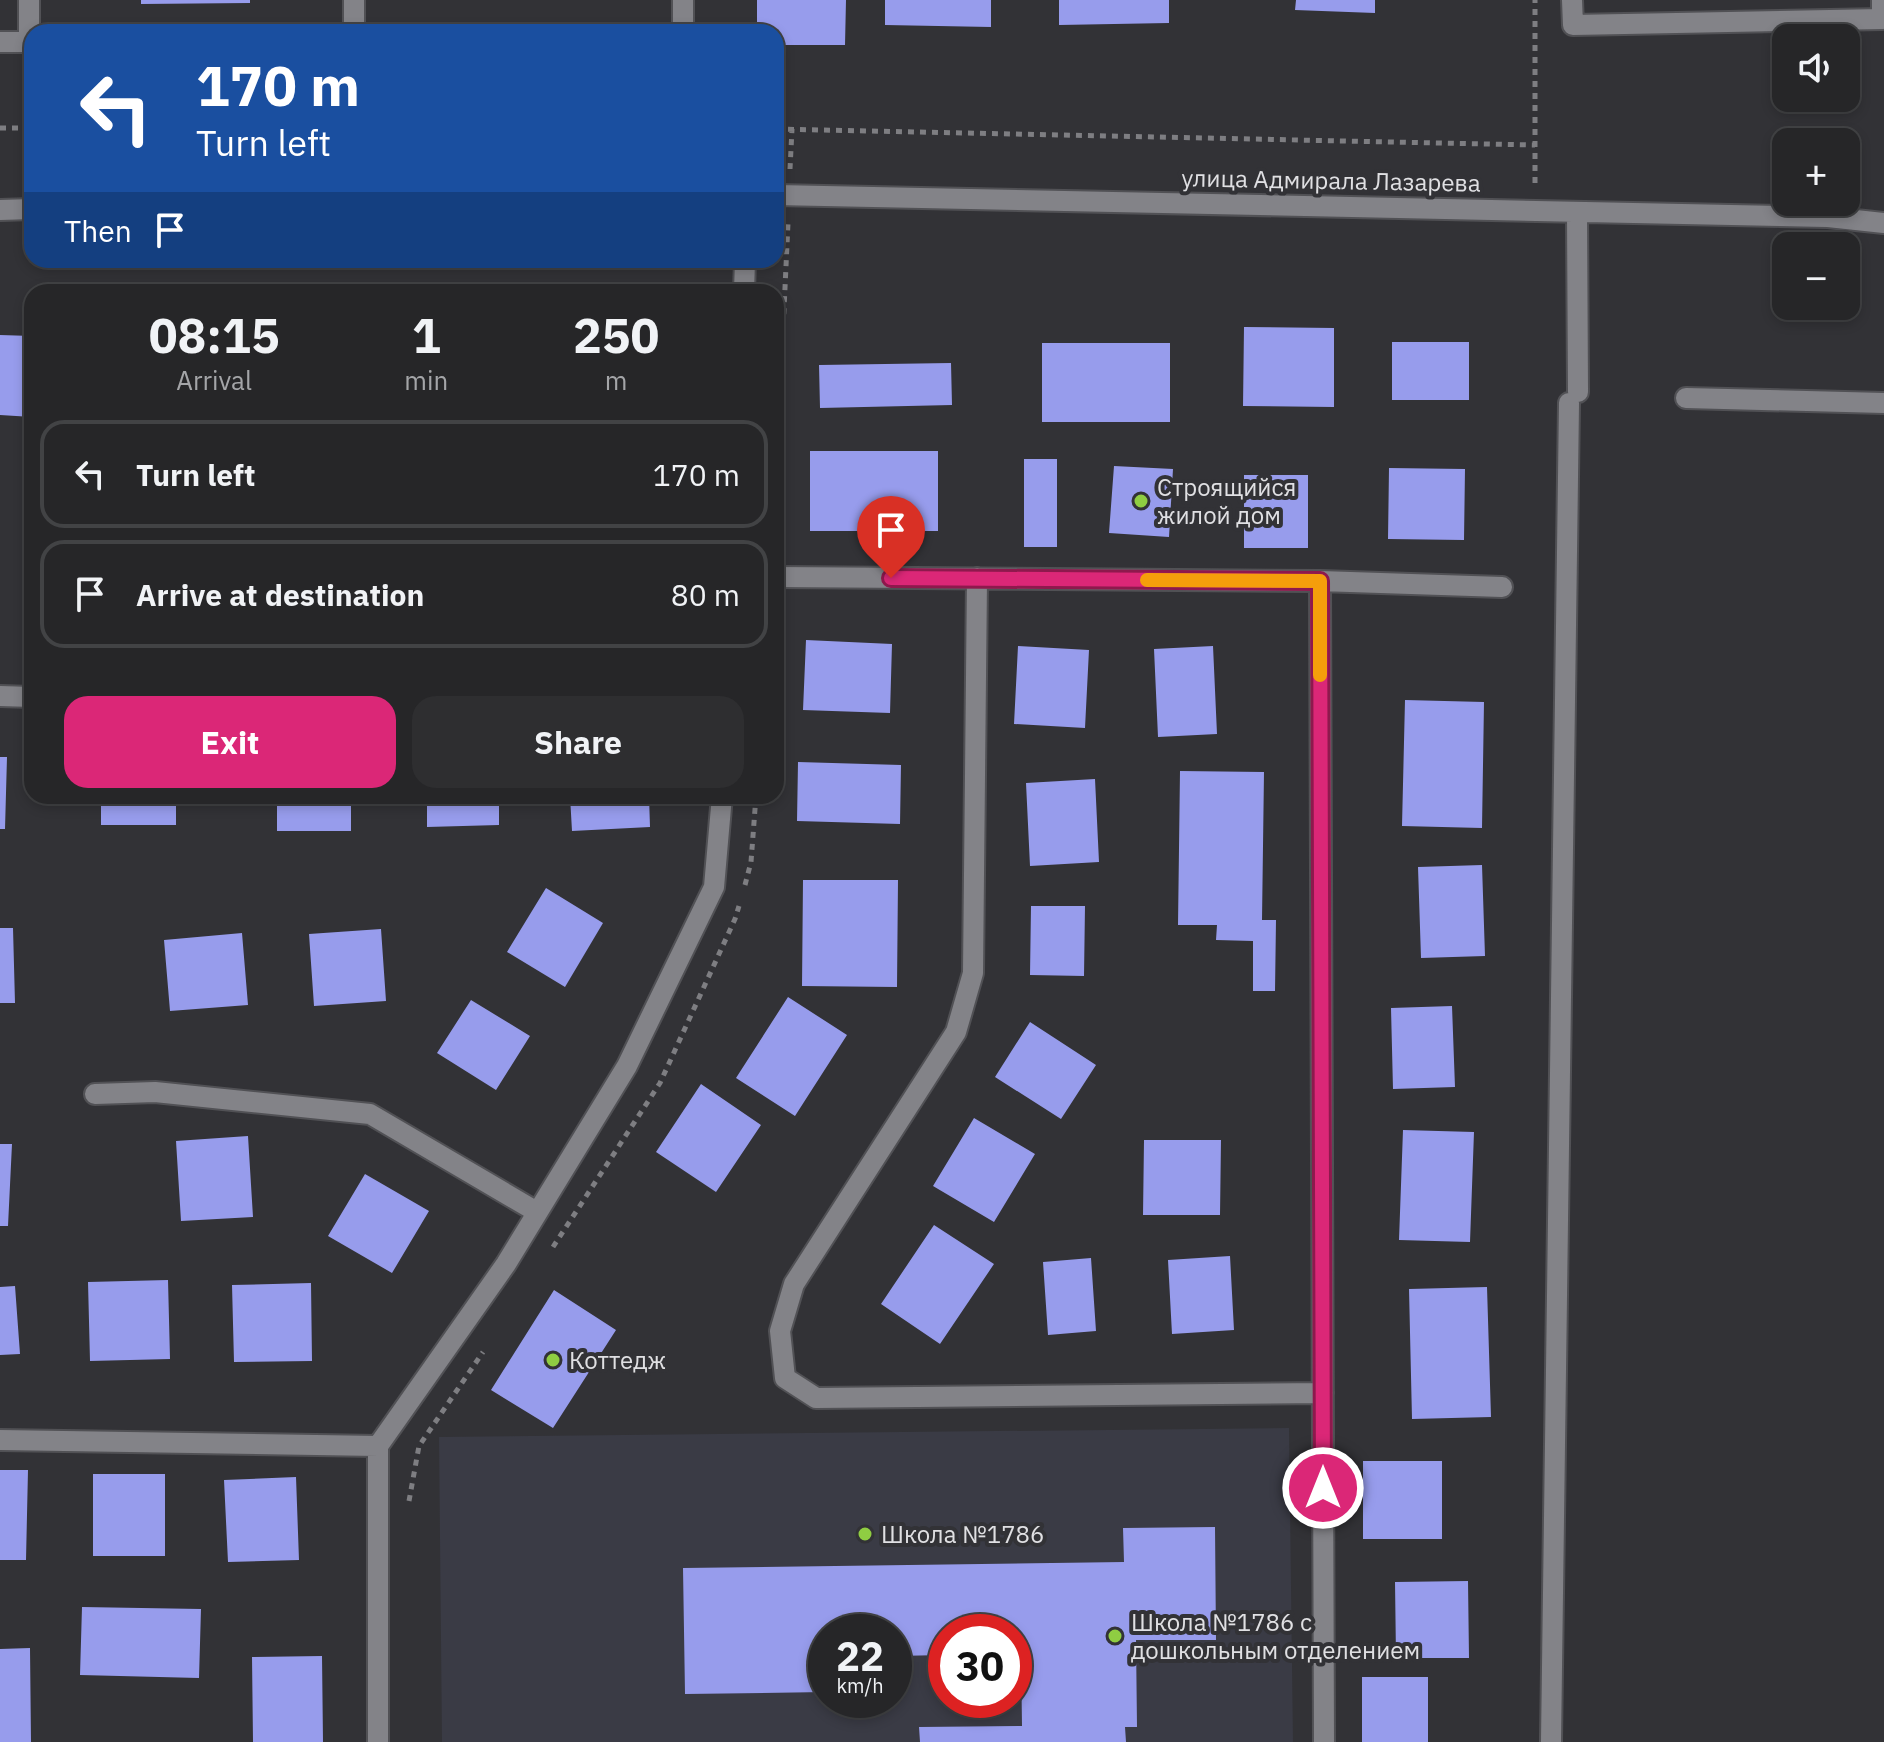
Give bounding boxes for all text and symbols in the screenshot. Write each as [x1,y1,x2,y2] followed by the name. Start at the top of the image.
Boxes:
[1772,24,1860,320] map controls
[1772,24,1860,112] button: sound
[196,49,360,121] text: 170 m
[64,56,168,160] icon: left
[196,119,331,166] text: Turn left
[1772,128,1860,216] button: +
[1181,161,1481,199] street label: улица Адмирала Лазарева
[148,208,192,252] icon: arrive
[64,211,132,250] text: Then
[1772,232,1860,320] button: −
[149,304,280,366] text: 08:15
[412,304,441,366] text: 1
[573,304,659,366] text: 250
[176,363,252,397] text: Arrival
[404,363,448,397] text: min
[605,363,627,397] text: m
[68,452,112,496] icon: left
[136,455,255,494] text: Turn left
[653,455,740,494] text: 170 m
[1157,471,1296,531] place label: Строящийся жилой дом
[1132,492,1150,510] marker: Строящийся жилой дом
[857,496,925,578] pin
[869,508,913,552] icon: arrive
[68,572,112,616] icon: arrive
[136,575,424,614] text: Arrive at destination
[671,575,740,614] text: 80 m
[64,696,396,788] button: Exit
[412,696,744,788] button: Share
[569,1344,666,1376] place label: Коттедж
[544,1351,562,1369] marker: Коттедж
[1281,1446,1365,1530] position arrow
[881,1518,1044,1550] place label: Школа №1786
[856,1525,874,1543] marker: Школа №1786
[1131,1606,1420,1666] place label: Школа №1786 с дошкольным отделением
[928,1614,1032,1718] speed limit sign: 30
[1106,1627,1124,1645] marker: Школа №1786 с дошкольным отделением
[836,1630,884,1682] text: 22
[836,1672,884,1699] text: km/h

